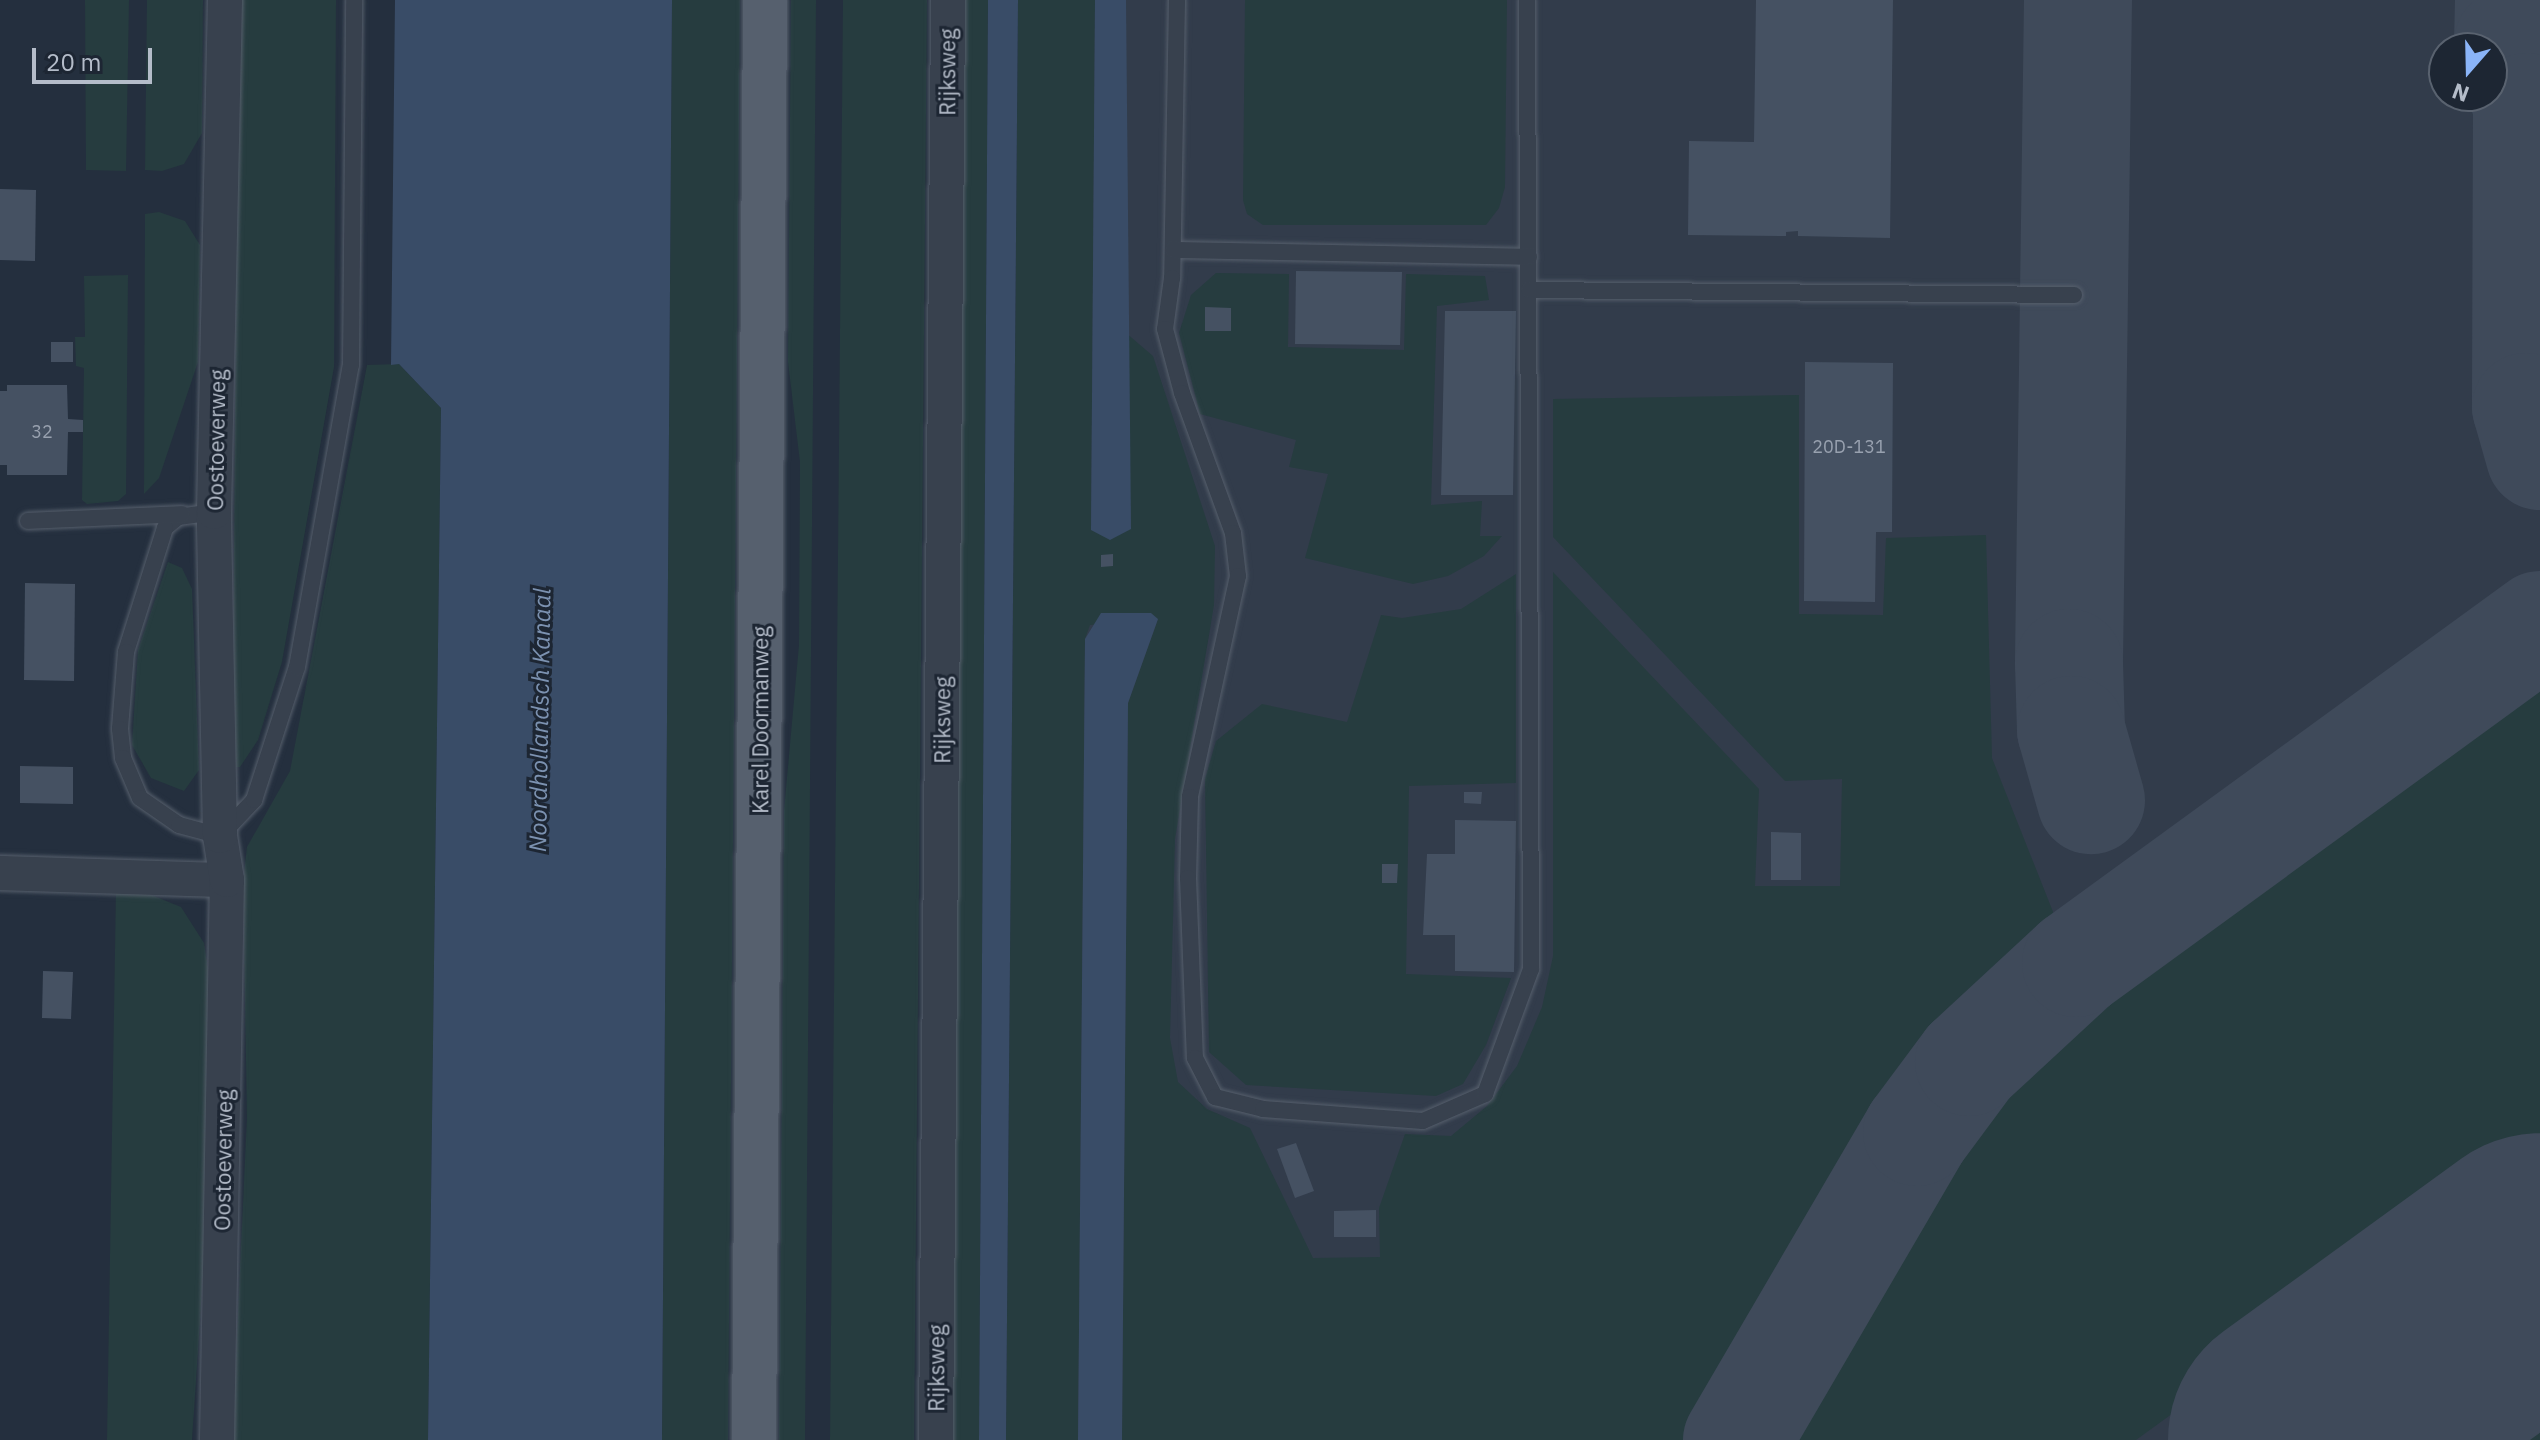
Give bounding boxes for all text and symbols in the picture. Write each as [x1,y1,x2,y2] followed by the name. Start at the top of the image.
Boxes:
[934,28,960,116] street label: Rijksweg
[36,32,156,82] scale bar
[2428,32,2508,112] north arrow
[46,46,101,78] text: 20 m
[2448,77,2473,109] text: N
[202,369,230,511] street label: Oostoeverweg
[31,421,53,443] house number: 32
[1812,436,1886,458] house number: 20D-131
[523,588,557,852] water label: Noordhollandsch Kanaal
[747,626,773,814] street label: Karel Doormanweg
[929,676,955,764] street label: Rijksweg
[209,1089,237,1231] street label: Oostoeverweg
[923,1324,949,1412] street label: Rijksweg

